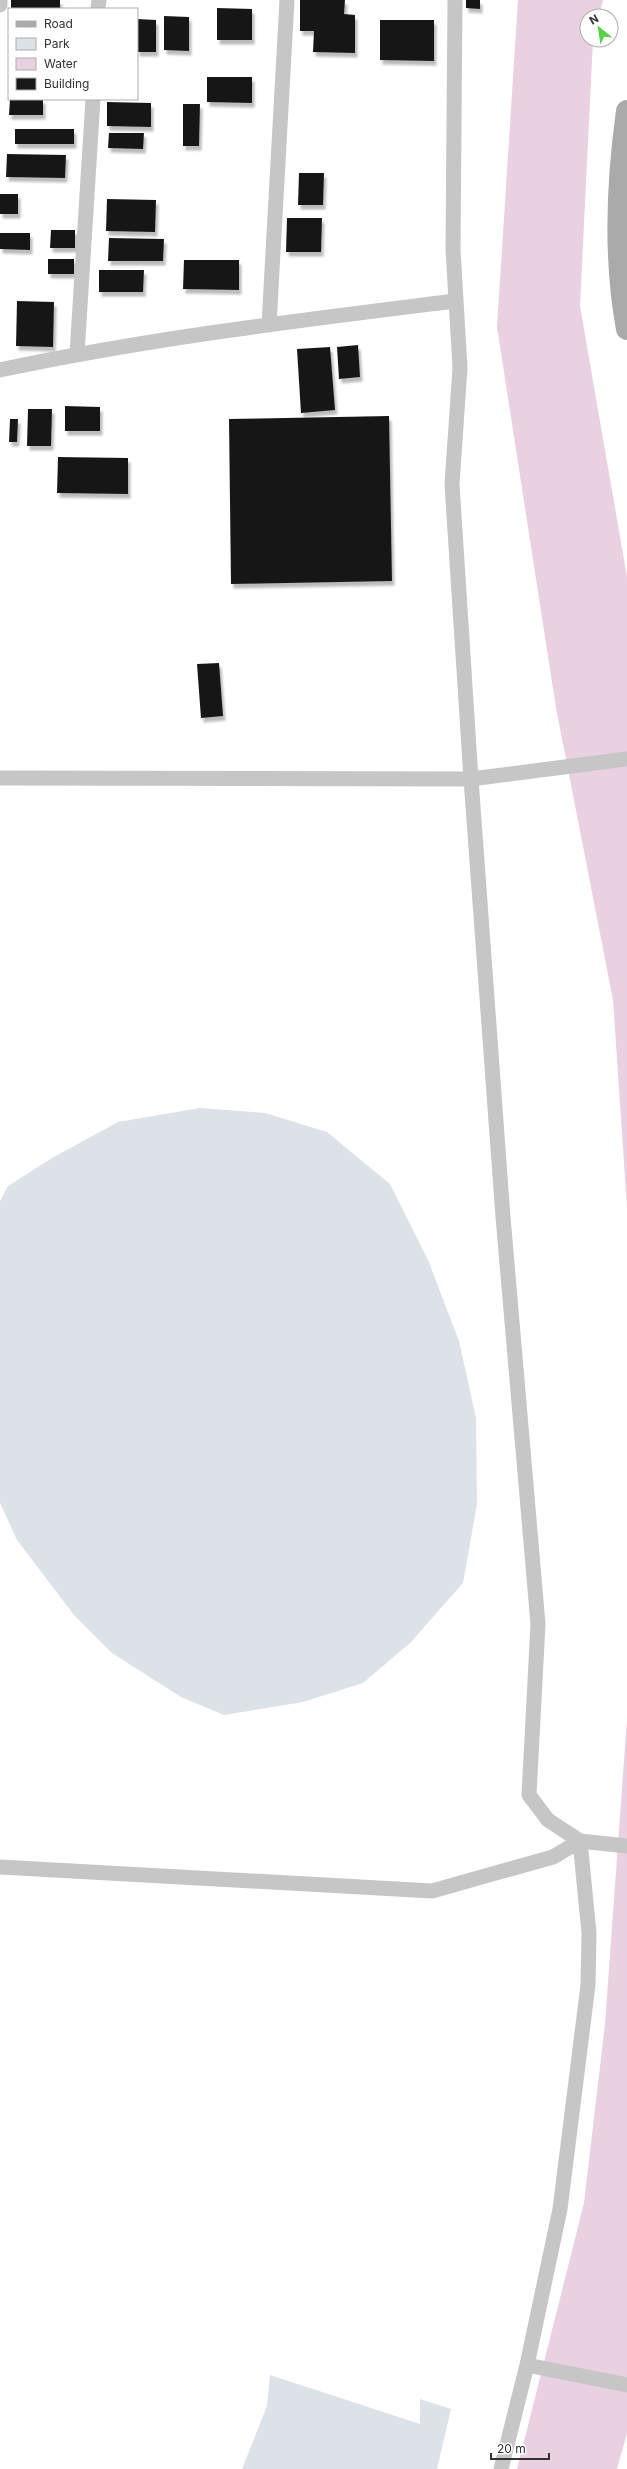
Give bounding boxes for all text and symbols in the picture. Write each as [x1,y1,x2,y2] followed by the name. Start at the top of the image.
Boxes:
[8,8,138,100] legend
[579,8,619,48] north arrow
[587,11,601,27] text: N
[44,16,73,31] text: Road
[44,36,70,51] text: Park
[44,56,78,71] text: Water
[44,76,89,91] text: Building
[491,2435,549,2461] scale bar
[497,2441,526,2456] text: 20 m

